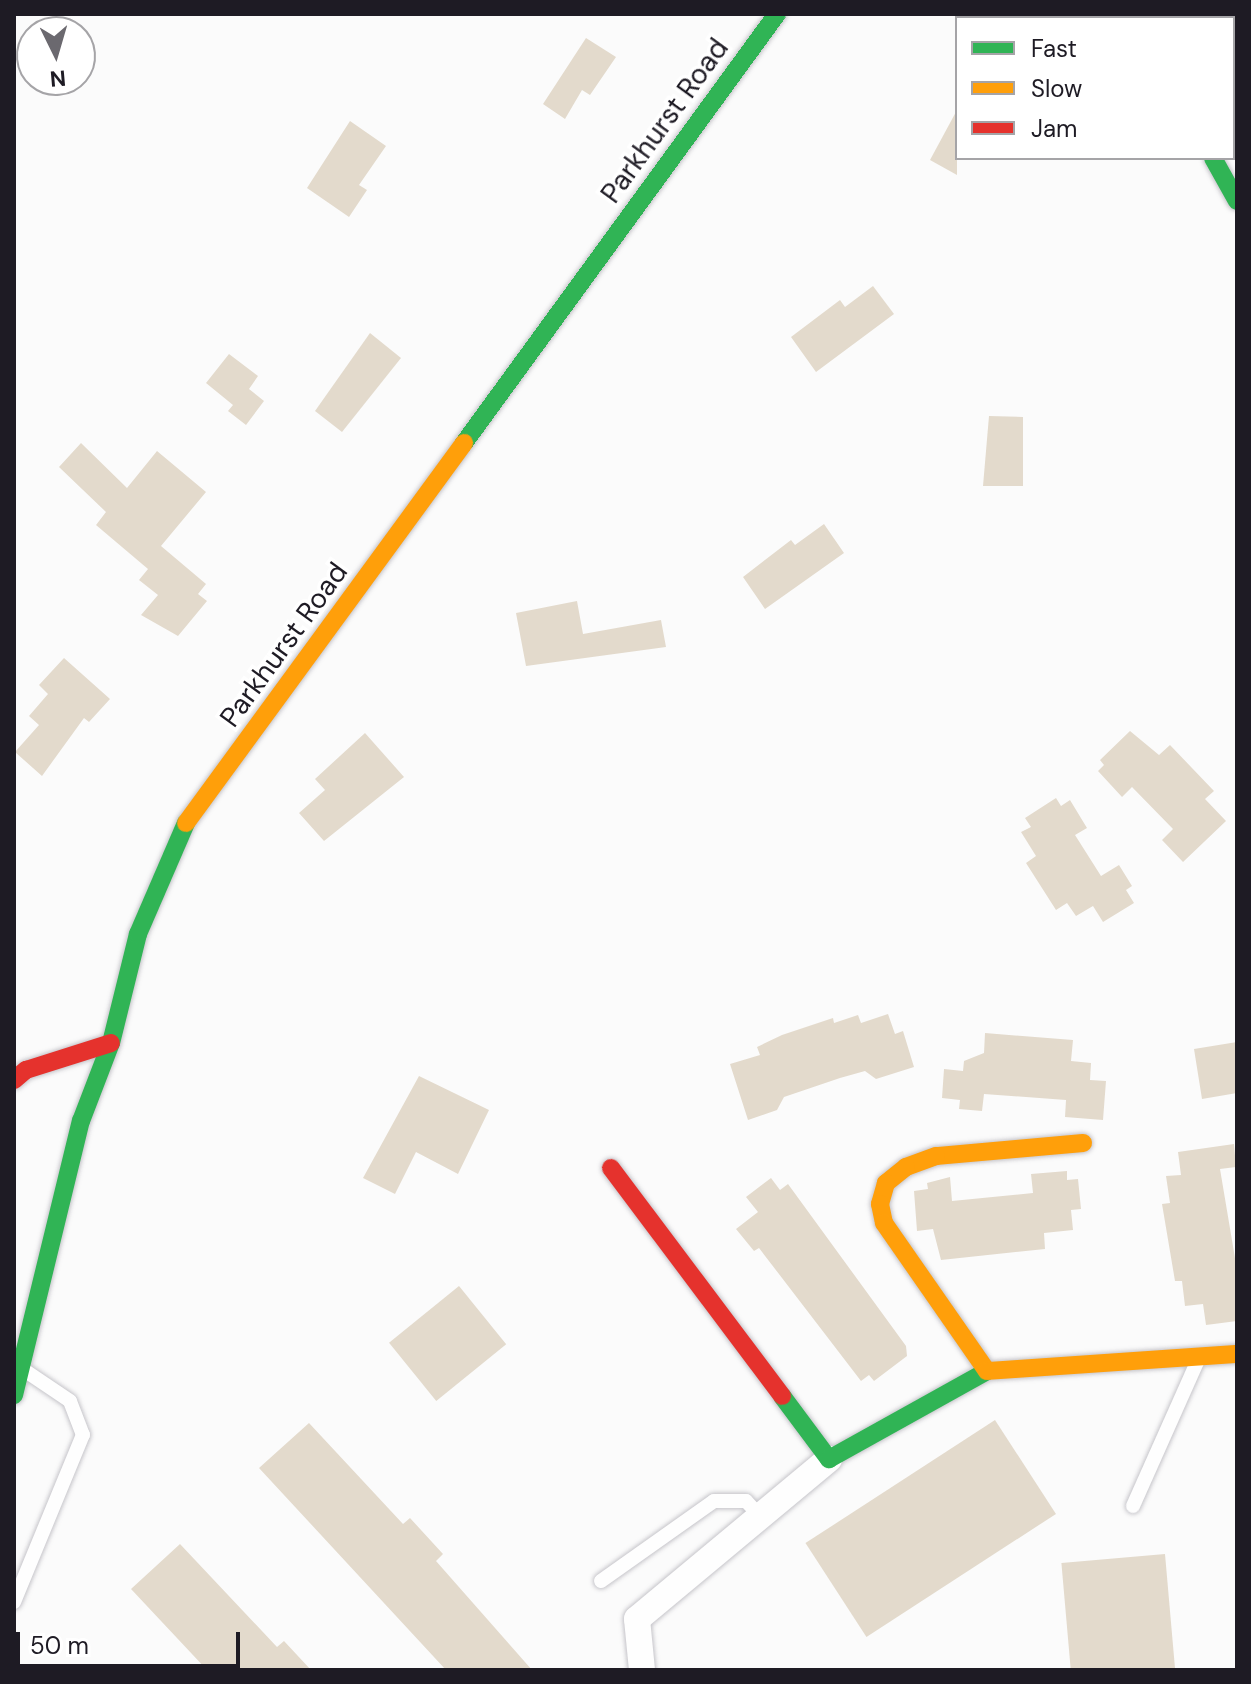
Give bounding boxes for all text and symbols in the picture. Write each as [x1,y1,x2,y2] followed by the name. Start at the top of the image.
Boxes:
[16,16,96,96] north arrow
[955,16,1235,160] legend
[594,32,736,210] street label: Parkhurst Road
[1031,33,1077,64] text: Fast
[49,63,67,94] text: N
[1031,73,1082,104] text: Slow
[1031,113,1077,144] text: Jam
[213,556,355,734] street label: Parkhurst Road
[20,1616,244,1666] scale bar
[30,1630,89,1661] text: 50 m

